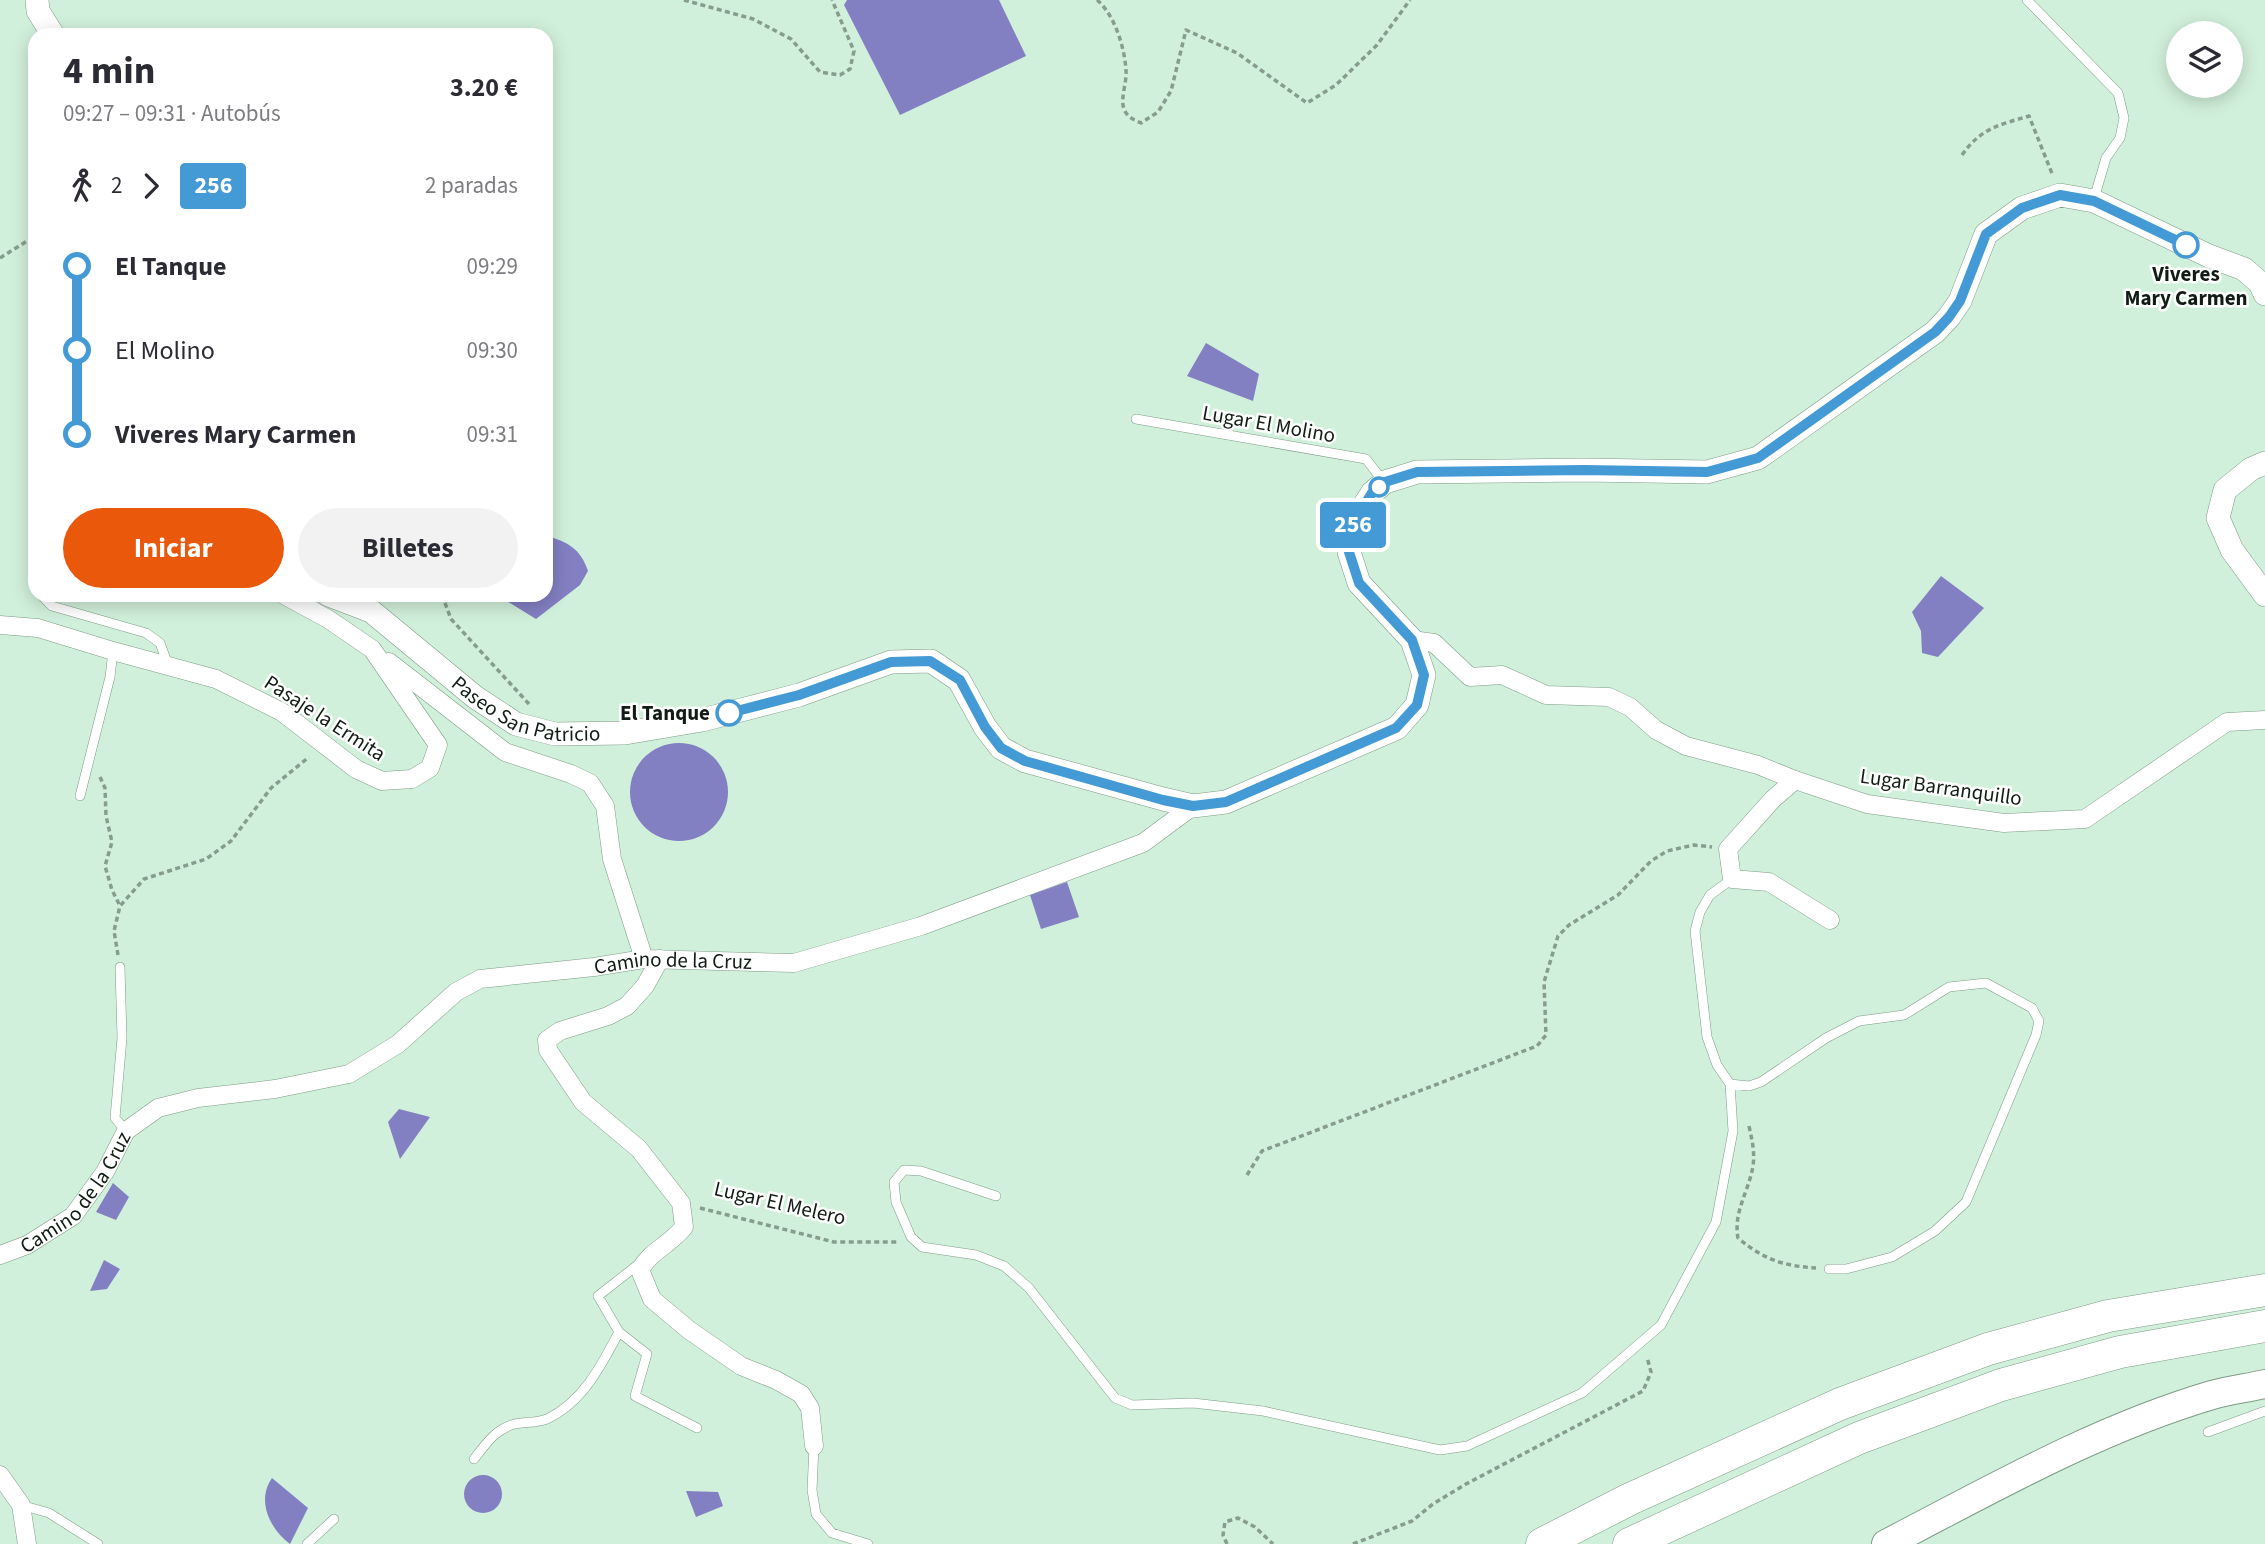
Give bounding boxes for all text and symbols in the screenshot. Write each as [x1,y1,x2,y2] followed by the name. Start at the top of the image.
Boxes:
[2166,21,2243,98] map controls
[2166,21,2243,98] button: layers
[63,44,155,98] text: 4 min
[450,69,518,106] text: 3.20 €
[63,97,281,130] text: 09:27 – 09:31 · Autobús
[63,167,101,205] icon: walk
[132,167,170,205] icon: forward
[194,168,232,203] text: 256
[111,169,122,202] text: 2
[425,169,518,202] text: 2 paradas
[2173,232,2199,258] marker: Viveres Mary Carmen
[115,248,226,285] text: El Tanque
[467,250,518,283] text: 09:29
[2124,259,2248,313] place label: Viveres Mary Carmen
[115,332,215,369] text: El Molino
[467,334,518,367] text: 09:30
[1200,398,1338,450] street label: Lugar El Molino
[115,416,356,453] text: Viveres Mary Carmen
[467,418,518,451] text: 09:31
[1369,477,1389,497] unlabelled marker
[1313,502,1393,548] line badge: 256
[1334,507,1372,542] text: 256
[63,508,284,588] button: Iniciar
[298,508,518,588] button: Billetes
[259,668,391,768] street label: Pasaje la Ermita
[445,669,600,749] street label: Paseo San Patricio
[620,698,710,728] place label: El Tanque
[716,700,742,726] marker: El Tanque
[1858,761,2024,813] street label: Lugar Barranquillo
[592,944,752,982] street label: Camino de la Cruz
[14,1126,138,1261] street label: Camino de la Cruz
[711,1173,849,1233] street label: Lugar El Melero

